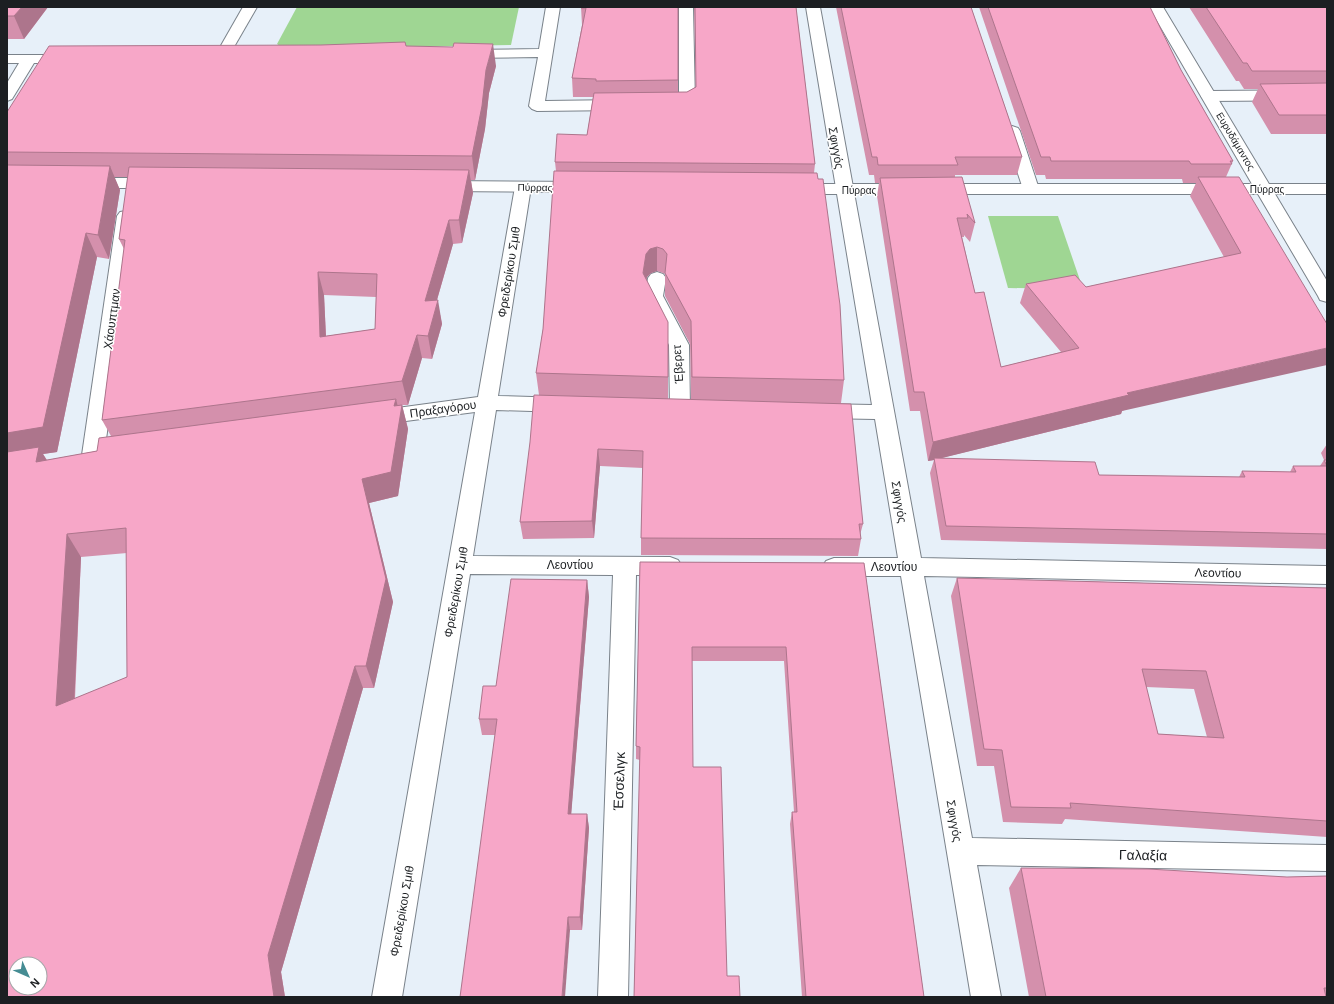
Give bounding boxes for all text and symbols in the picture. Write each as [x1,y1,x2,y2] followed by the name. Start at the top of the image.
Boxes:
[1214,110,1257,172] street label: Ευρυδάμαντος
[825,126,847,170] street label: Σφιγγός
[518,182,553,193] street label: Πύρρας
[1250,184,1285,195] street label: Πύρρας
[842,185,877,196] street label: Πύρρας
[495,225,523,319] street label: Φρειδερίκου Σμιθ
[101,288,123,350] street label: Χάουπτμαν
[670,344,686,385] street label: Έβερετ
[409,397,477,421] street label: Πραξαγόρου
[888,480,910,524] street label: Σφιγγός
[441,545,471,639] street label: Φρειδερίκου Σμιθ
[547,558,593,572] street label: Λεοντίου
[871,560,917,574] street label: Λεοντίου
[1195,566,1241,580] street label: Λεοντίου
[610,750,628,812] street label: Έσσελιγκ
[943,799,965,843] street label: Σφιγγός
[1119,847,1167,863] street label: Γαλαξία
[387,864,417,958] street label: Φρειδερίκου Σμιθ
[8,956,48,996] north arrow
[28,976,42,990] text: N

